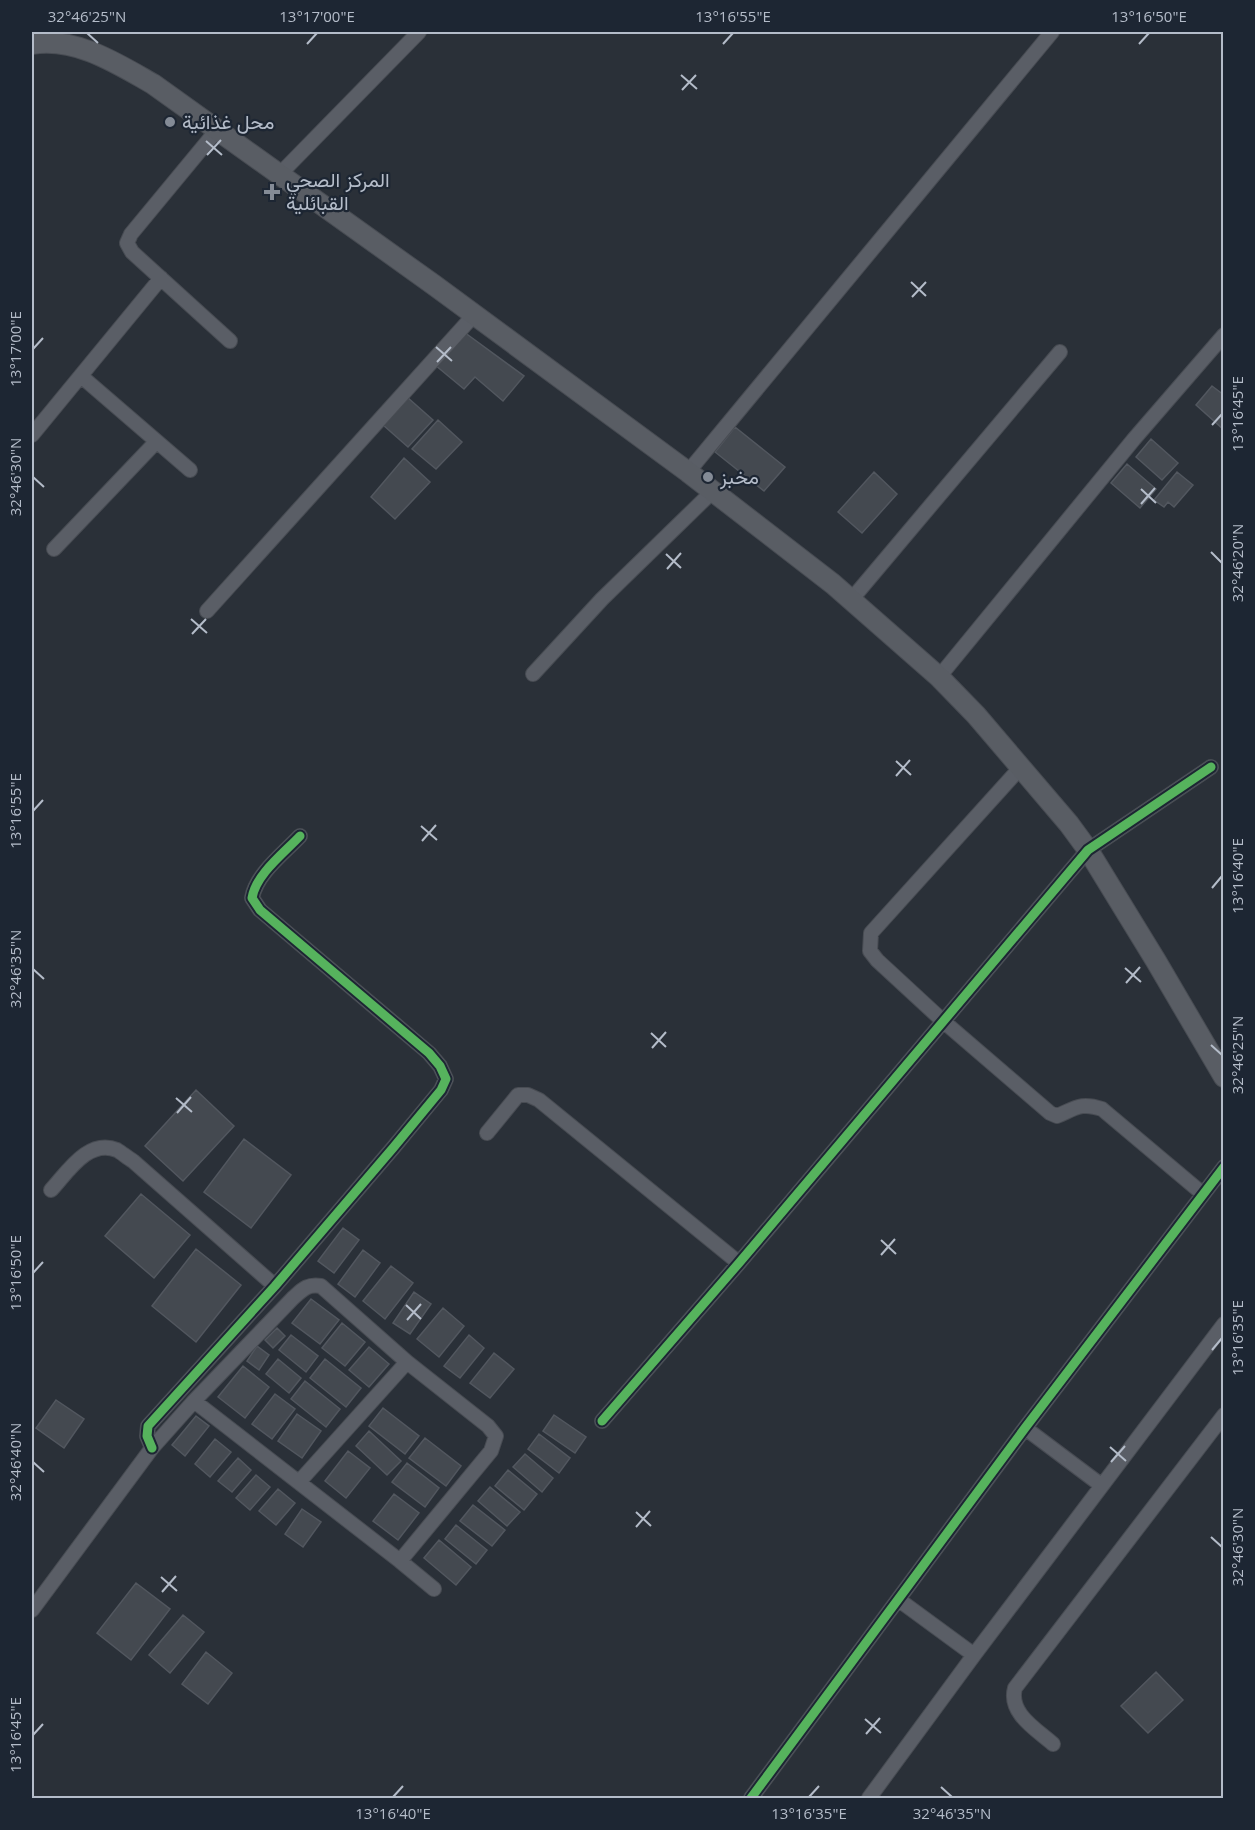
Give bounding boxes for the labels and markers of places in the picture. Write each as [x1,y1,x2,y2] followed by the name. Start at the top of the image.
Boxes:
[182,108,274,135] place label: محل غذائية
[163,115,177,129] marker: محل غذائية
[286,166,390,216] place label: المركز الصحي القبائلية
[263,183,281,201] marker: المركز الصحي القبائلية
[719,463,759,490] place label: مخبز
[701,470,715,484] marker: مخبز

